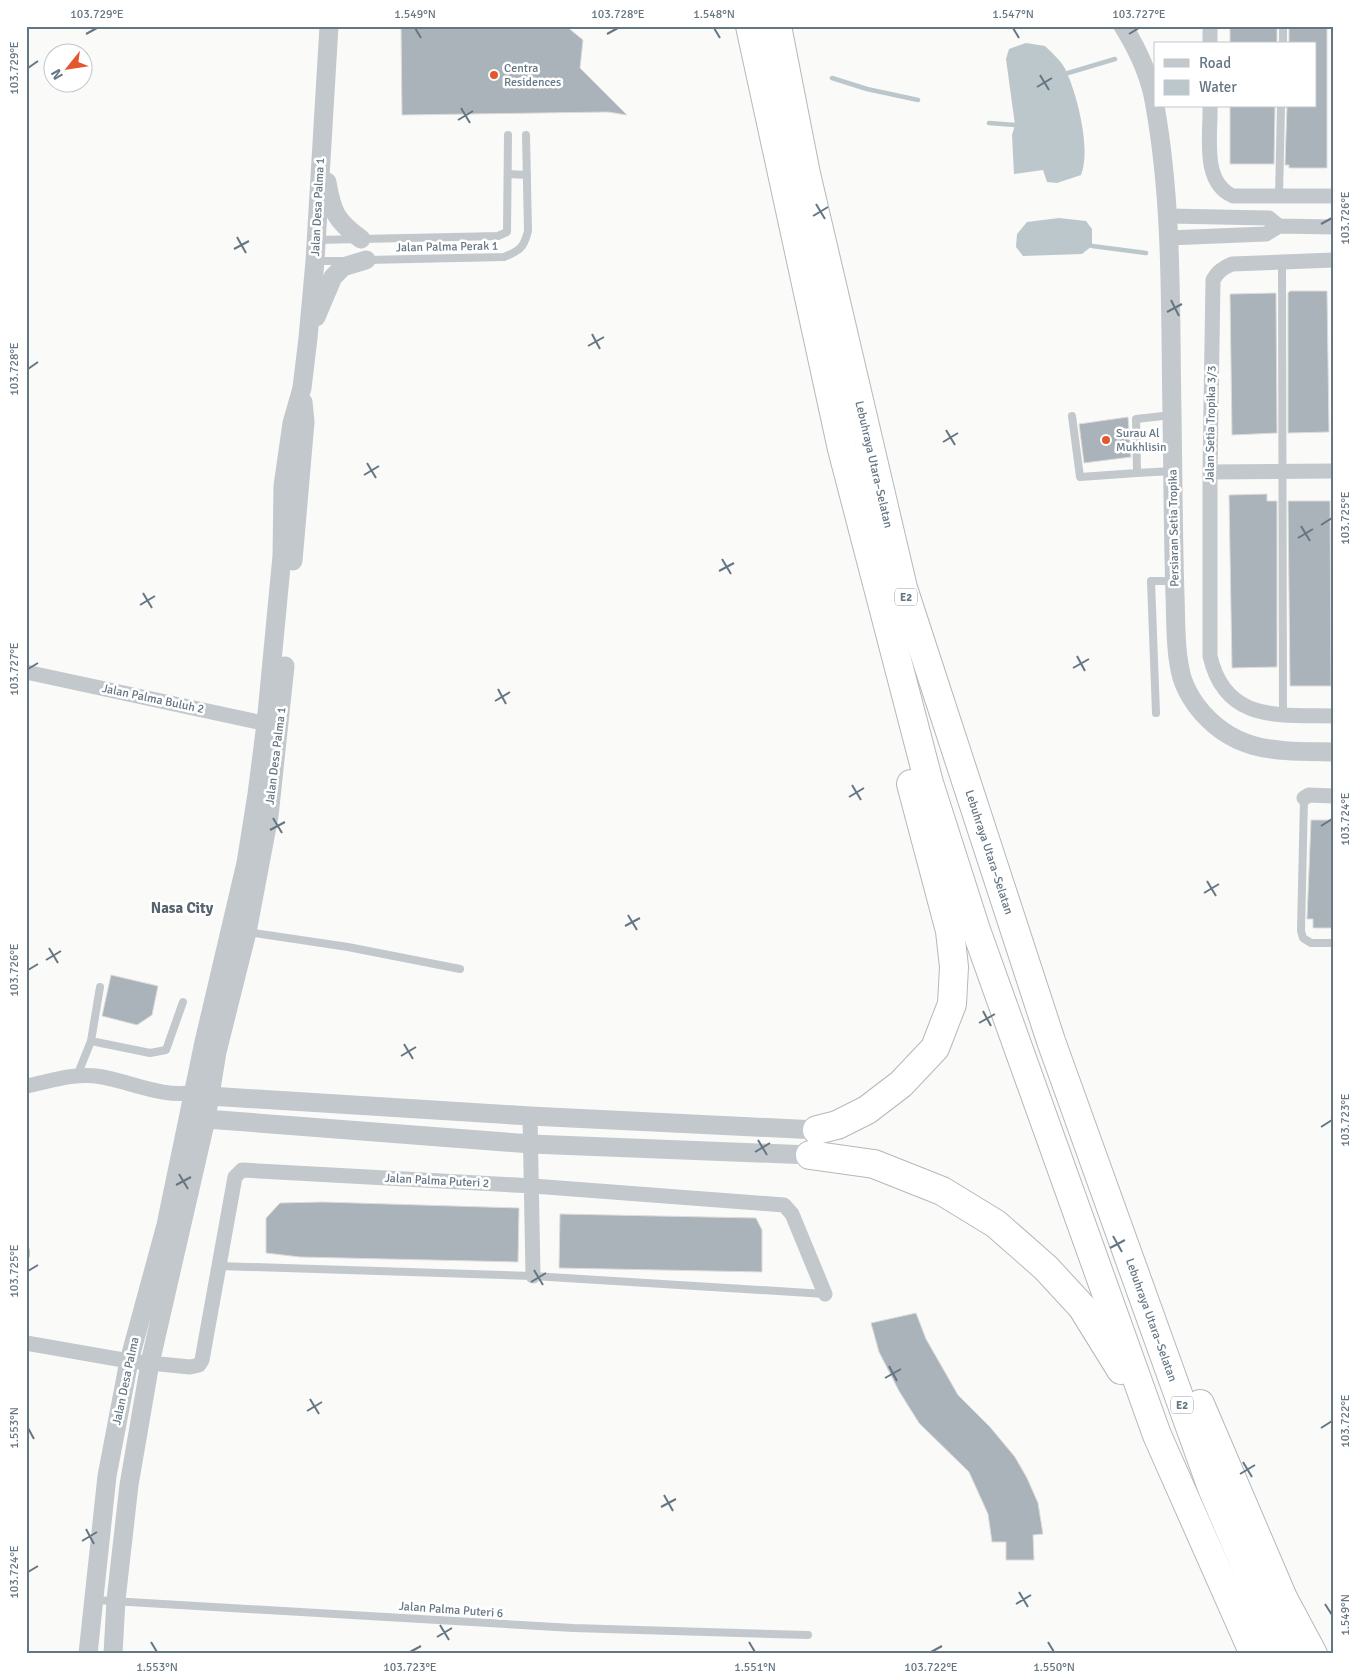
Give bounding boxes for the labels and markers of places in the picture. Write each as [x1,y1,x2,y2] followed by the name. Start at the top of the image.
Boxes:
[504,61,561,90] place label: Centra Residences
[488,69,500,81] marker: Centra Residences
[1116,426,1167,455] place label: Surau Al Mukhlisin
[1100,434,1112,446] marker: Surau Al Mukhlisin

